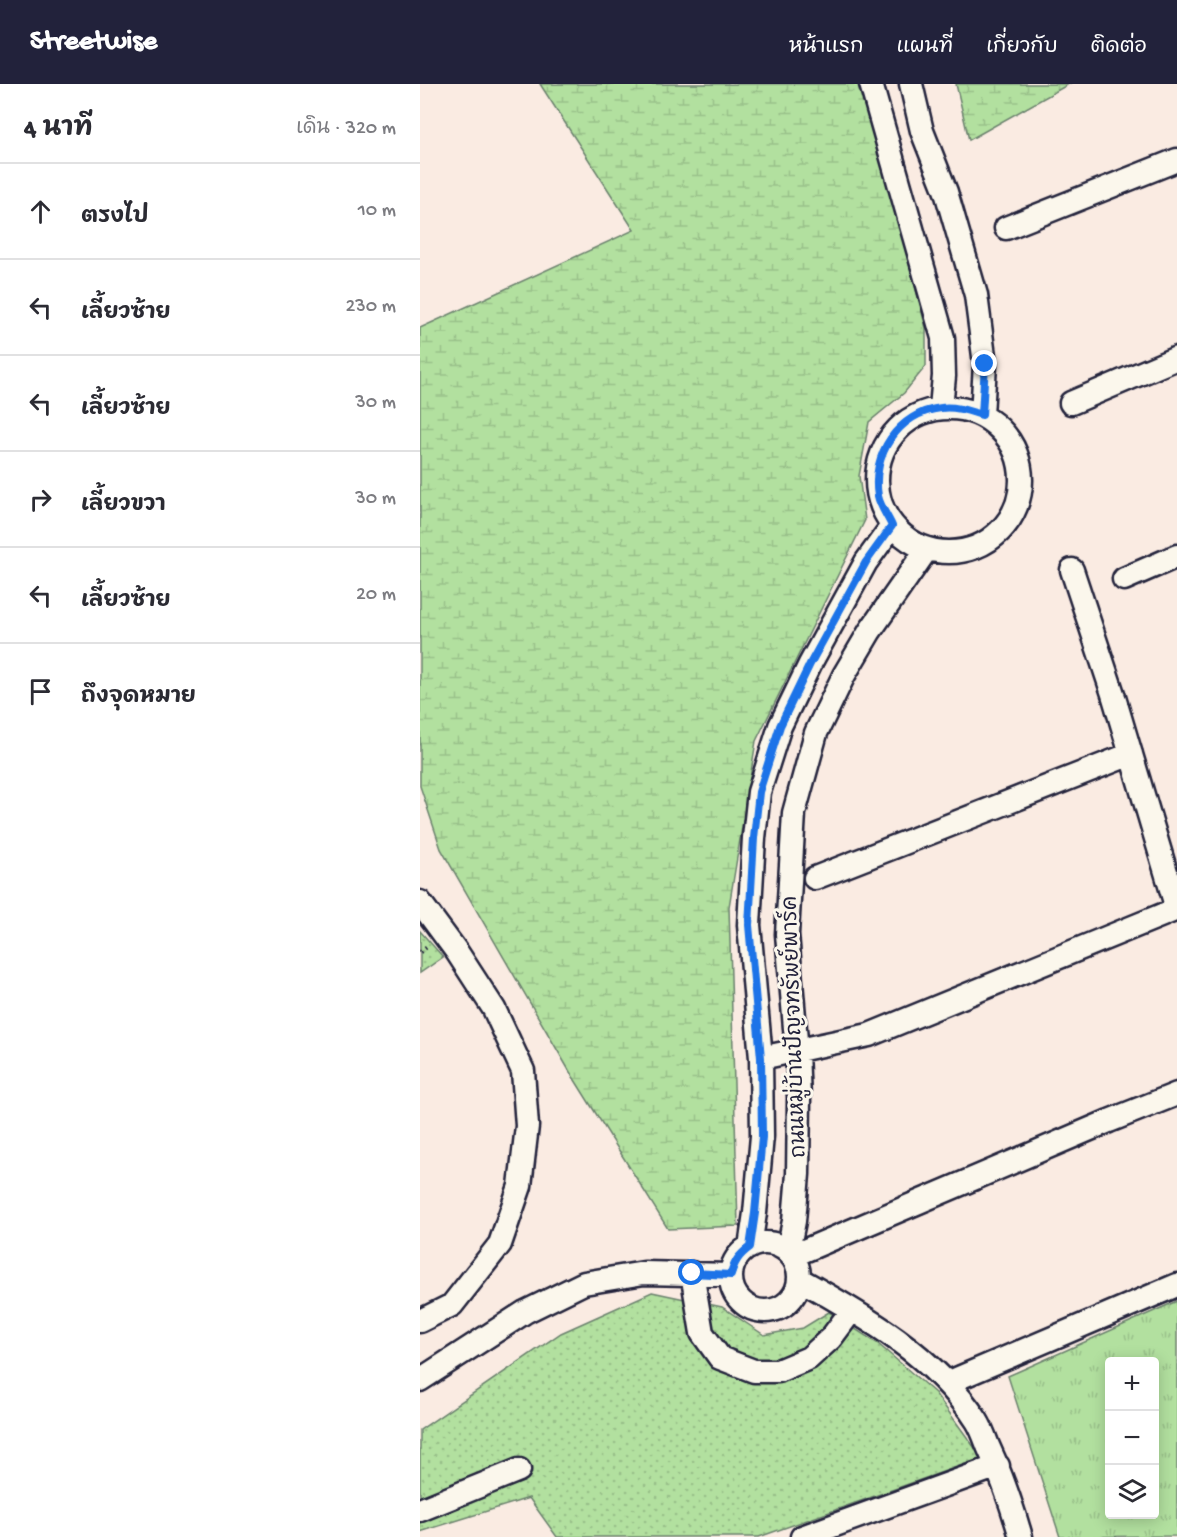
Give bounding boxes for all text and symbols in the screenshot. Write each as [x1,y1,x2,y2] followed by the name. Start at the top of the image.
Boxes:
[30,26,157,59] text: Streetwise
[789,36,864,61] text: หน้าแรก
[897,36,953,61] text: แผนที่
[986,36,1058,61] text: เกี่ยวกับ
[1091,36,1147,61] text: ติดต่อ
[24,115,93,146] text: 4 นาที
[296,118,396,141] text: เดิน · 320 m
[24,195,57,228] icon: ahead
[358,200,396,223] text: 10 m
[81,205,149,231] text: ตรงไป
[24,291,57,324] icon: left
[346,296,396,319] text: 230 m
[81,301,171,327] text: เลี้ยวซ้าย
[971,350,997,376] route end
[24,387,57,420] icon: left
[355,392,396,415] text: 30 m
[81,397,171,423] text: เลี้ยวซ้าย
[24,483,57,516] icon: right
[355,488,396,511] text: 30 m
[81,493,165,519] text: เลี้ยวขวา
[24,579,57,612] icon: left
[356,584,396,607] text: 20 m
[81,589,171,615] text: เลี้ยวซ้าย
[24,675,57,708] icon: arrive
[81,685,196,711] text: ถึงจุดหมาย
[775,895,814,1158] street label: ถนนหมู่บ้านปัญจทรัพย์พาร์ค
[678,1259,704,1285] route start
[1105,1357,1159,1519] map controls
[1105,1357,1159,1411] button: +
[1105,1411,1159,1465] button: −
[1105,1465,1159,1519] button: layers

